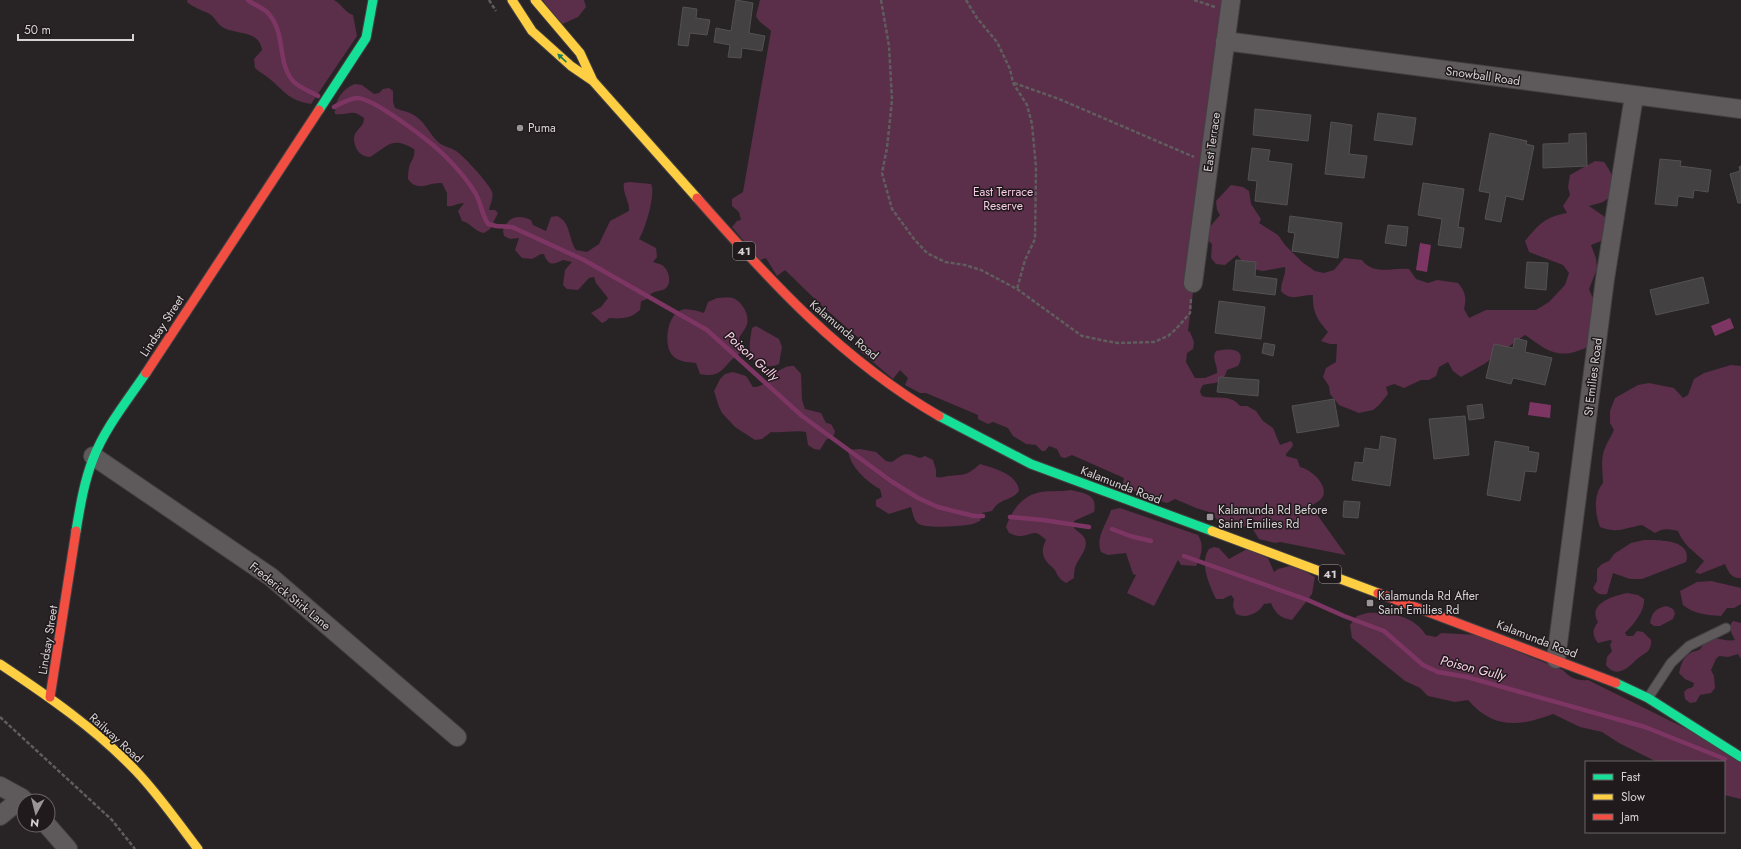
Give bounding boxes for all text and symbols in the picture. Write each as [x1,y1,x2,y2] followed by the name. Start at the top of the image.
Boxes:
[18,16,133,42] scale bar
[24,21,51,39] text: 50 m
[557,54,566,63] one-way arrow
[1445,62,1521,90] street label: Snowball Road
[1199,111,1225,173] street label: East Terrace
[528,119,556,137] place label: Puma
[515,123,525,133] marker: Puma
[973,183,1033,215] park label: East Terrace Reserve
[733,242,755,260] road number: 41
[135,292,189,360] street label: Lindsay Street
[806,296,882,364] street label: Kalamunda Road
[721,327,784,386] water label: Poison Gully
[1579,337,1607,417] street label: St Emilies Road
[1078,461,1164,509] street label: Kalamunda Road
[1218,501,1327,533] place label: Kalamunda Rd Before Saint Emilies Rd
[1205,512,1215,522] marker: Kalamunda Rd Before Saint Emilies Rd
[245,558,335,634] street label: Frederick Stirk Lane
[1319,565,1341,583] road number: 41
[1378,587,1480,619] place label: Kalamunda Rd After Saint Emilies Rd
[1365,598,1375,608] marker: Kalamunda Rd After Saint Emilies Rd
[34,604,62,676] street label: Lindsay Street
[1494,615,1580,663] street label: Kalamunda Road
[1438,651,1509,686] water label: Poison Gully
[85,709,147,767] street label: Railway Road
[1585,761,1725,833] legend
[1621,768,1640,786] text: Fast
[1621,788,1646,806] text: Slow
[16,793,56,833] north arrow
[1619,808,1639,826] text: Jam
[29,814,40,831] text: N

